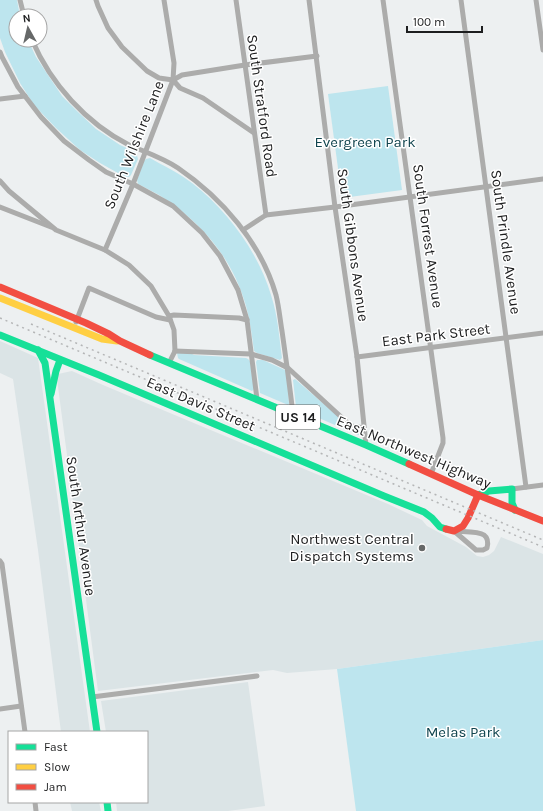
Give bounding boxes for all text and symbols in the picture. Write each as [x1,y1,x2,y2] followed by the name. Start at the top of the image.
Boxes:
[8,8,48,48] north arrow
[407,8,482,34] scale bar
[22,12,31,26] text: N
[413,15,445,29] text: 100 m
[243,33,281,179] street label: South Stratford Road
[100,78,168,212] street label: South Wilshire Lane
[314,133,416,151] park label: Evergreen Park
[409,163,447,309] street label: South Forrest Avenue
[333,167,373,323] street label: South Gibbons Avenue
[487,169,525,315] street label: South Prindle Avenue
[381,319,492,351] street label: East Park Street
[144,373,258,435] street label: East Davis Street
[276,405,320,429] road number: US 14
[334,411,494,493] street label: East Northwest Highway
[62,455,100,597] street label: South Arthur Avenue
[290,530,414,565] place label: Northwest Central Dispatch Systems
[417,543,427,553] marker: Northwest Central Dispatch Systems
[426,723,500,741] park label: Melas Park
[8,731,148,803] legend
[44,740,68,754] text: Fast
[44,760,70,774] text: Slow
[44,780,67,794] text: Jam

